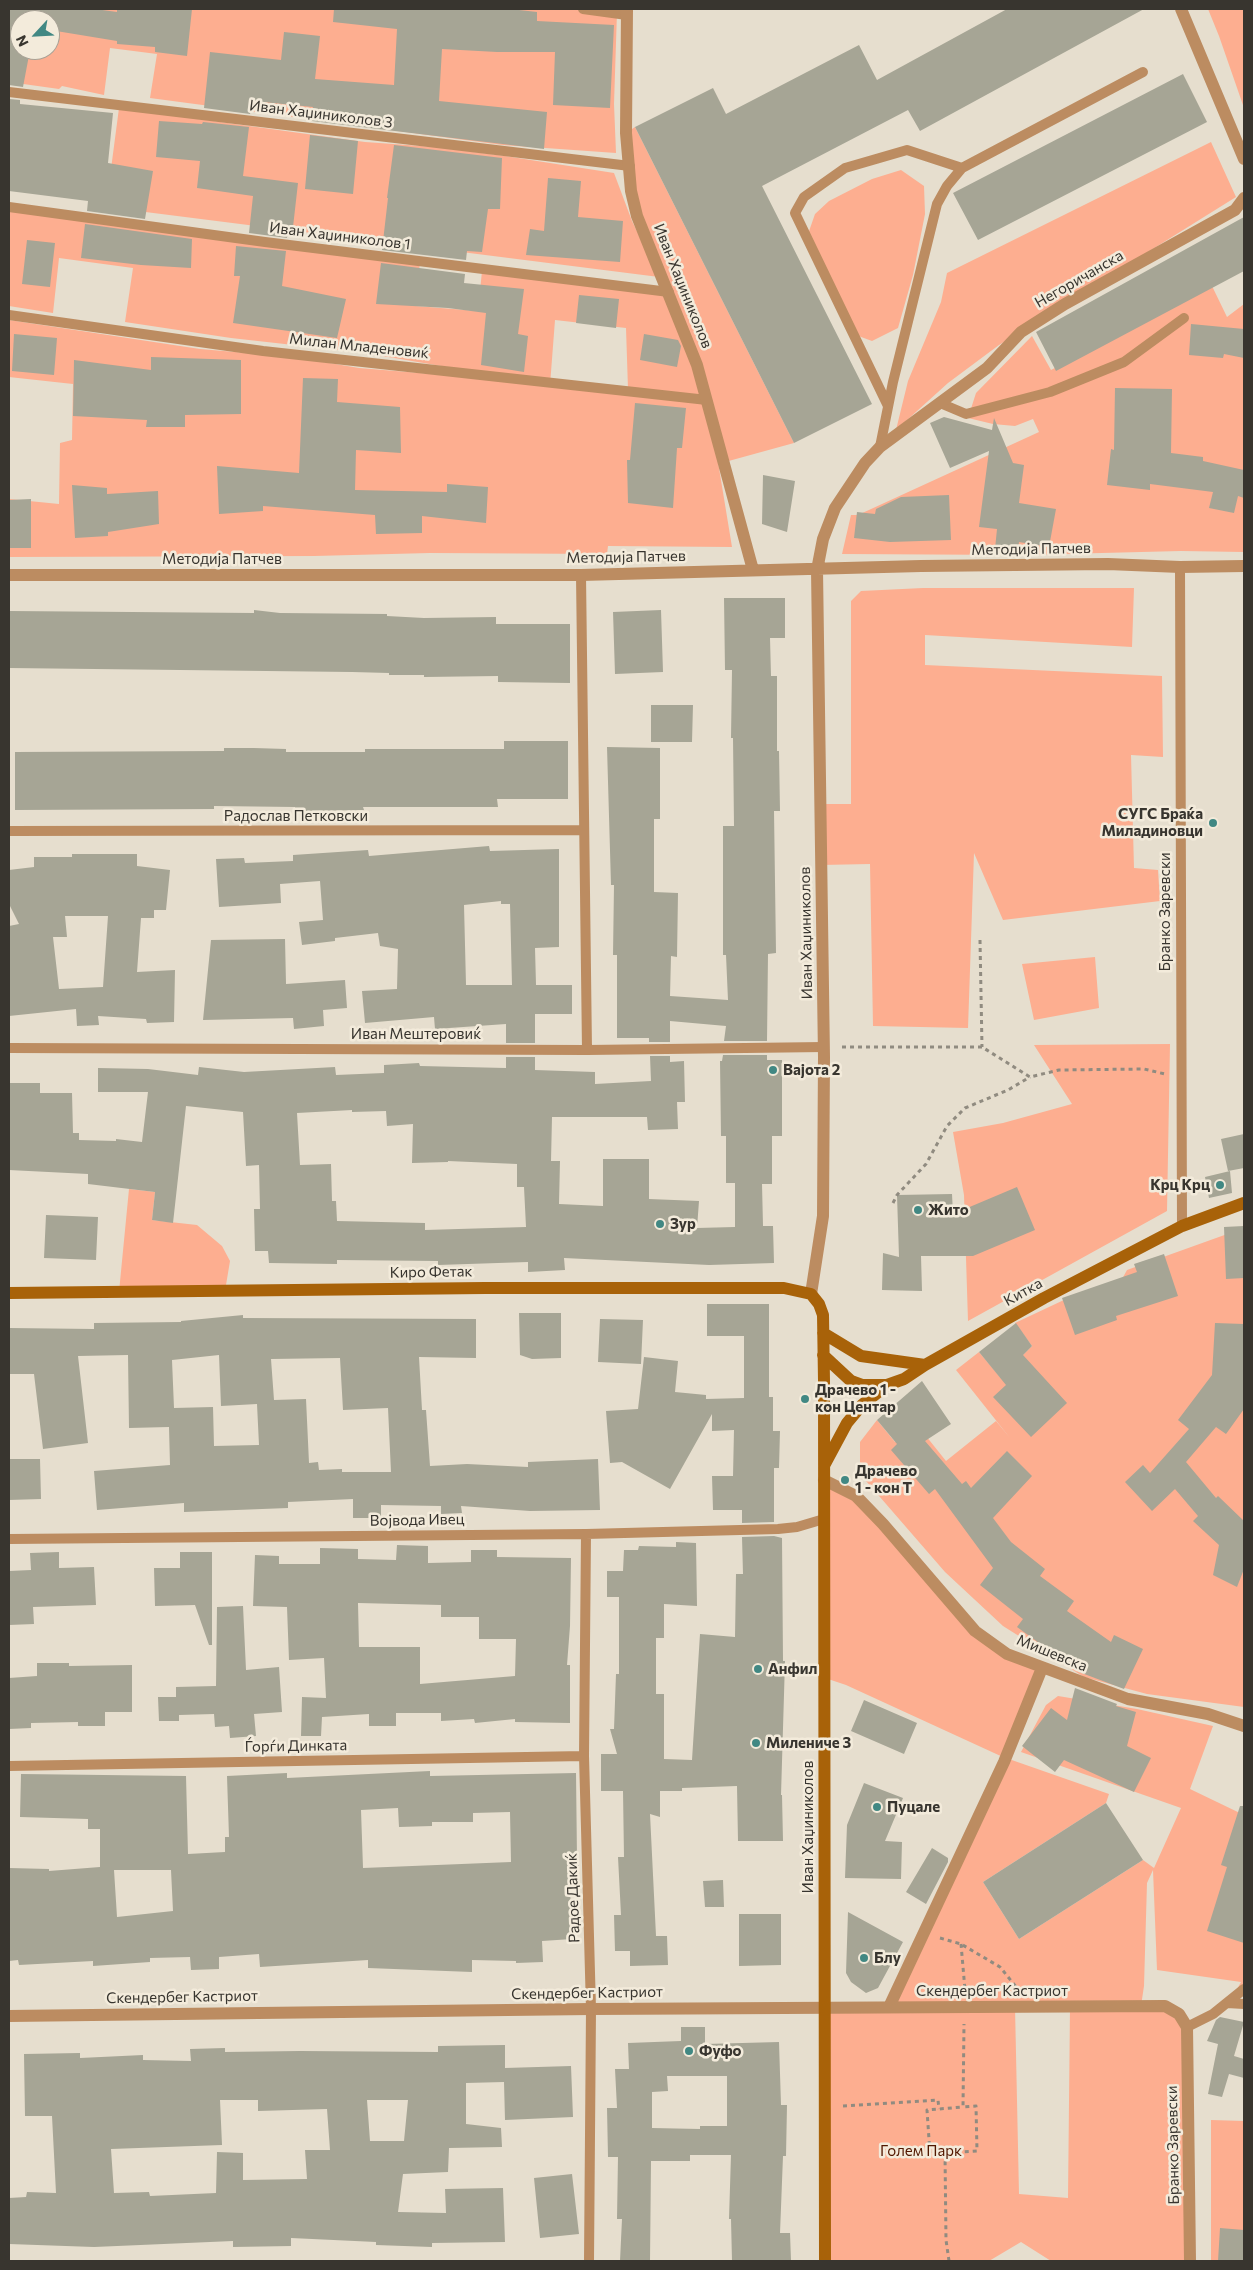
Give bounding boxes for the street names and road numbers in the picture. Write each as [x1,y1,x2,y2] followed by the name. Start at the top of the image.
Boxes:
[248,96,394,132] street label: Иван Хаџиниколов 3
[268,218,412,254] street label: Иван Хаџиниколов 1
[650,221,716,351] street label: Иван Хаџиниколов
[1031,246,1127,312] street label: Негоричанска
[288,330,430,362] street label: Милан Младеновиќ
[971,539,1091,559] street label: Методија Патчев
[566,547,686,567] street label: Методија Патчев
[162,550,282,568] street label: Методија Патчев
[224,807,368,825] street label: Радослав Петковски
[1156,852,1174,972] street label: Бранко Заревски
[796,866,816,1000] street label: Иван Хаџиниколов
[351,1025,481,1043] street label: Иван Мештеровиќ
[389,1262,473,1282] street label: Киро Фетак
[1000,1274,1046,1310] street label: Китка
[370,1510,464,1530] street label: Војвода Ивец
[1014,1631,1090,1675] street label: Мишевска
[245,1736,347,1756] street label: Ѓорѓи Динката
[799,1761,817,1893] street label: Иван Хаџиниколов
[562,1853,584,1943] street label: Радое Дакиќ
[916,1982,1068,2000] street label: Скендербег Кастриот
[511,1983,663,2003] street label: Скендербег Кастриот
[106,1987,258,2007] street label: Скендербег Кастриот
[1163,2085,1183,2205] street label: Бранко Заревски

